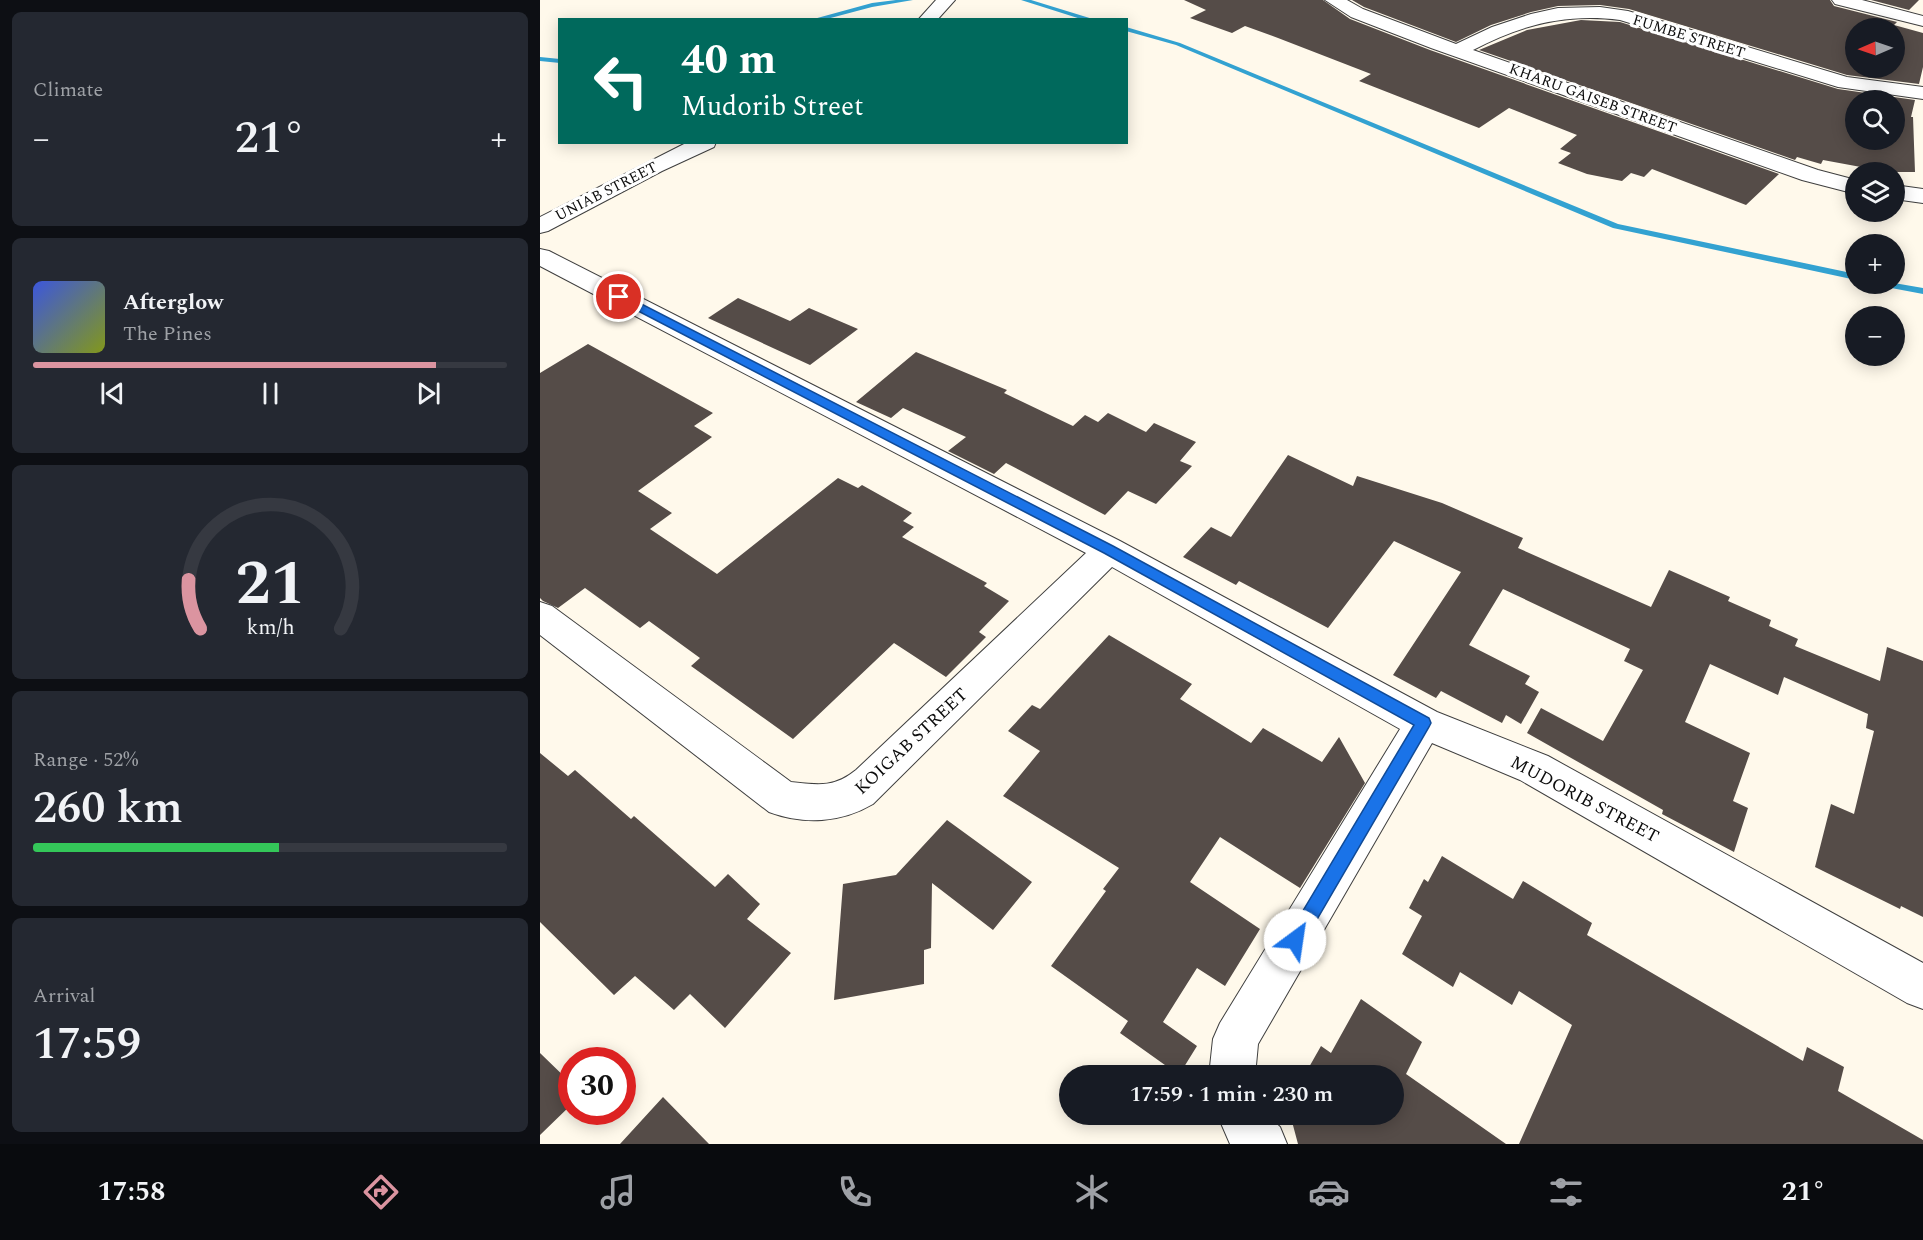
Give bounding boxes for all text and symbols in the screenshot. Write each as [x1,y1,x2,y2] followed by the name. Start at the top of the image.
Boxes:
[1630,8,1748,65] street label: FUMBE STREET
[1845,18,1905,78] north arrow
[1845,18,1905,366] map controls
[681,29,776,92] text: 40 m
[582,42,660,120] icon: left
[1506,57,1680,140] street label: KHARU GAISEB STREET
[33,75,103,105] text: Climate
[681,86,864,128] text: Mudorib Street
[1845,90,1905,150] button: search
[235,104,305,173] text: 21°
[33,114,50,164] text: −
[491,114,507,164] text: +
[551,156,662,227] street label: UNIAB STREET
[1845,162,1905,222] button: layers
[1845,234,1905,294] button: +
[593,271,644,322] pin
[602,280,635,313] icon: arrive
[123,286,223,319] text: Afterglow
[1845,306,1905,366] button: −
[123,319,212,349] text: The Pines
[96,377,129,410] icon: previous
[254,377,287,410] icon: pause
[412,377,445,410] icon: next
[235,537,305,632] text: 21
[246,611,294,644] text: km/h
[849,682,974,801] street label: KOIGAB STREET
[33,745,138,775] text: Range · 52%
[1506,749,1664,850] street label: MUDORIB STREET
[33,774,183,843] text: 260 km
[1263,908,1327,972] position arrow
[33,981,95,1011] text: Arrival
[33,1010,141,1079] text: 17:59
[558,1047,636,1125] speed limit sign: 30
[1130,1078,1333,1111] text: 17:59 · 1 min · 230 m
[97,1171,165,1213] text: 17:58
[360,1171,402,1213] icon: directions
[597,1171,639,1213] icon: music
[834,1171,876,1213] icon: phone
[1071,1171,1113,1213] icon: climate
[1308,1171,1350,1213] icon: car
[1545,1171,1587,1213] icon: filters
[1782,1171,1826,1213] text: 21°

